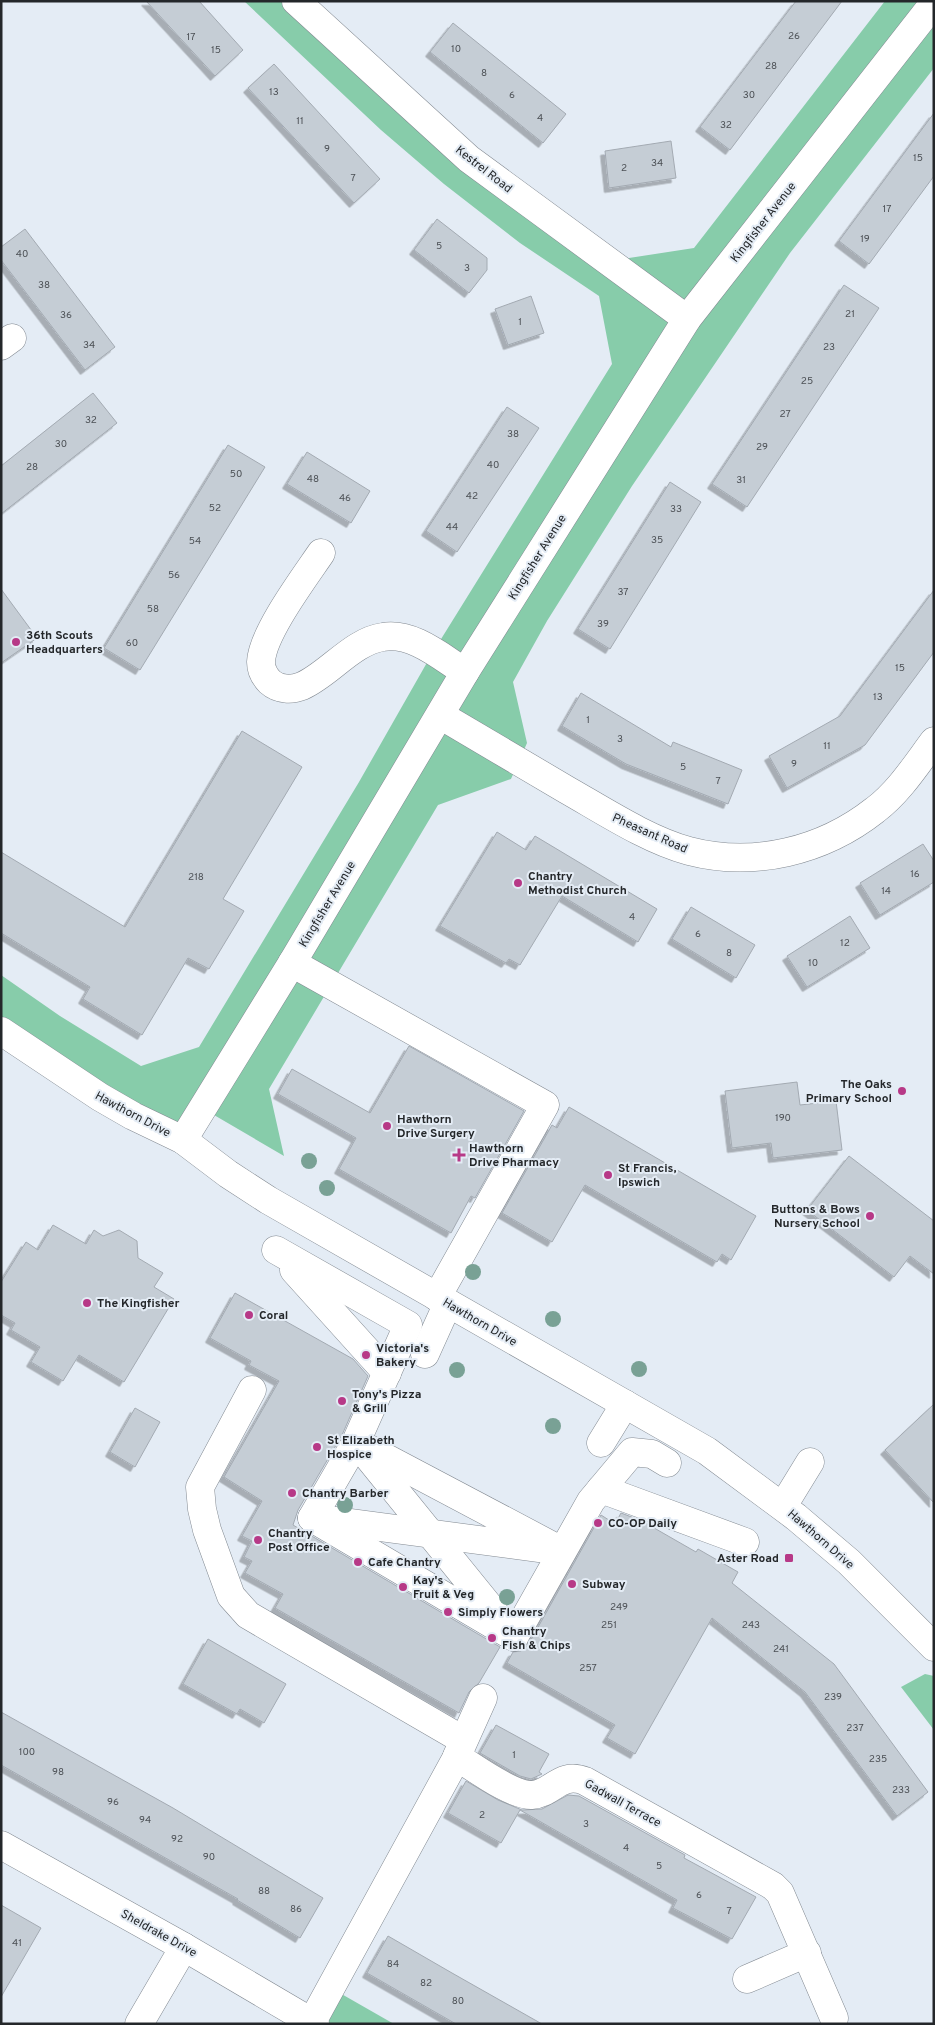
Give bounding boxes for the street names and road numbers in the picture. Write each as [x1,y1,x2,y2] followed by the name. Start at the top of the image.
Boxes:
[452,143,515,197] street label: Kestrel Road
[727,179,800,266] street label: Kingfisher Avenue
[505,512,571,603] street label: Kingfisher Avenue
[609,810,690,858] street label: Pheasant Road
[296,858,360,951] street label: Kingfisher Avenue
[92,1088,173,1142] street label: Hawthorn Drive
[439,1295,520,1351] street label: Hawthorn Drive
[784,1506,857,1573] street label: Hawthorn Drive
[581,1776,664,1832] street label: Gadwall Terrace
[117,1906,200,1961] street label: Sheldrake Drive

